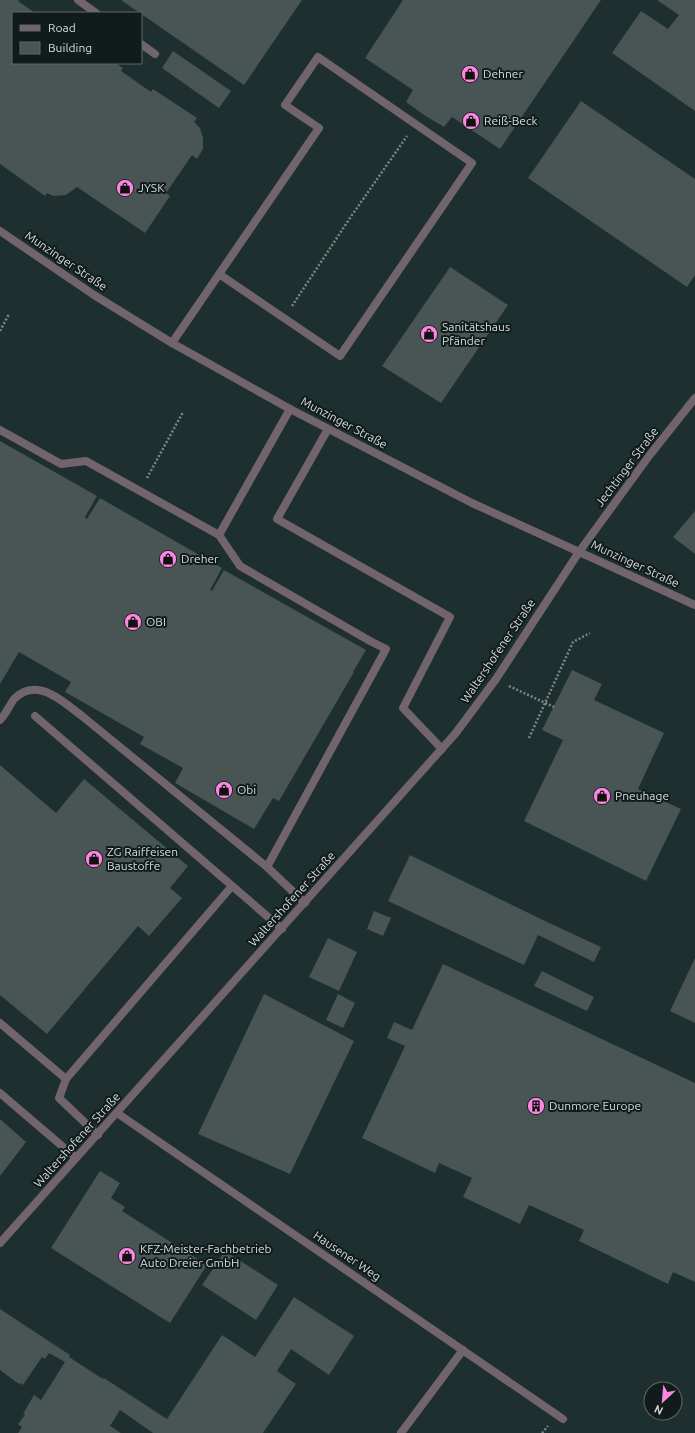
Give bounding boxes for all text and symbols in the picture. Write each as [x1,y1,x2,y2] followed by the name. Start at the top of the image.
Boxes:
[12,12,142,64] legend
[48,21,76,34] text: Road
[48,41,92,54] text: Building
[460,64,480,84] shop icon: Dehner
[483,67,523,80] place label: Dehner
[461,111,481,131] shop icon: Reiß-Beck
[484,114,538,127] place label: Reiß-Beck
[115,178,135,198] shop icon: JYSK
[138,181,165,194] place label: JYSK
[23,228,110,293] street label: Munzinger Straße
[442,320,510,347] place label: Sanitätshaus Pfänder
[419,324,439,344] shop icon: Sanitätshaus Pfänder
[299,394,390,451] street label: Munzinger Straße
[593,425,661,509] street label: Jechtinger Straße
[589,537,681,590] street label: Munzinger Straße
[158,549,178,569] shop icon: Dreher
[181,552,219,565] place label: Dreher
[458,596,537,705] street label: Waltershofener Straße
[123,612,143,632] shop icon: OBI
[146,615,166,628] place label: OBI
[214,780,234,800] shop icon: Obi
[237,783,256,796] place label: Obi
[592,786,612,806] shop icon: Pneuhage
[615,789,669,802] place label: Pneuhage
[107,845,178,872] place label: ZG Raiffeisen Baustoffe
[84,849,104,869] shop icon: ZG Raiffeisen Baustoffe
[246,849,337,949] street label: Waltershofener Straße
[31,1090,122,1190] street label: Waltershofener Straße
[526,1096,546,1116] building icon: Dunmore Europe
[549,1099,641,1112] place label: Dunmore Europe
[311,1228,383,1283] street label: Hausener Weg
[140,1242,272,1269] place label: KFZ-Meister-Fachbetrieb Auto Dreier GmbH
[117,1246,137,1266] shop icon: KFZ-Meister-Fachbetrieb Auto Dreier GmbH
[643,1381,683,1421] north arrow
[652,1403,665,1417] text: N

